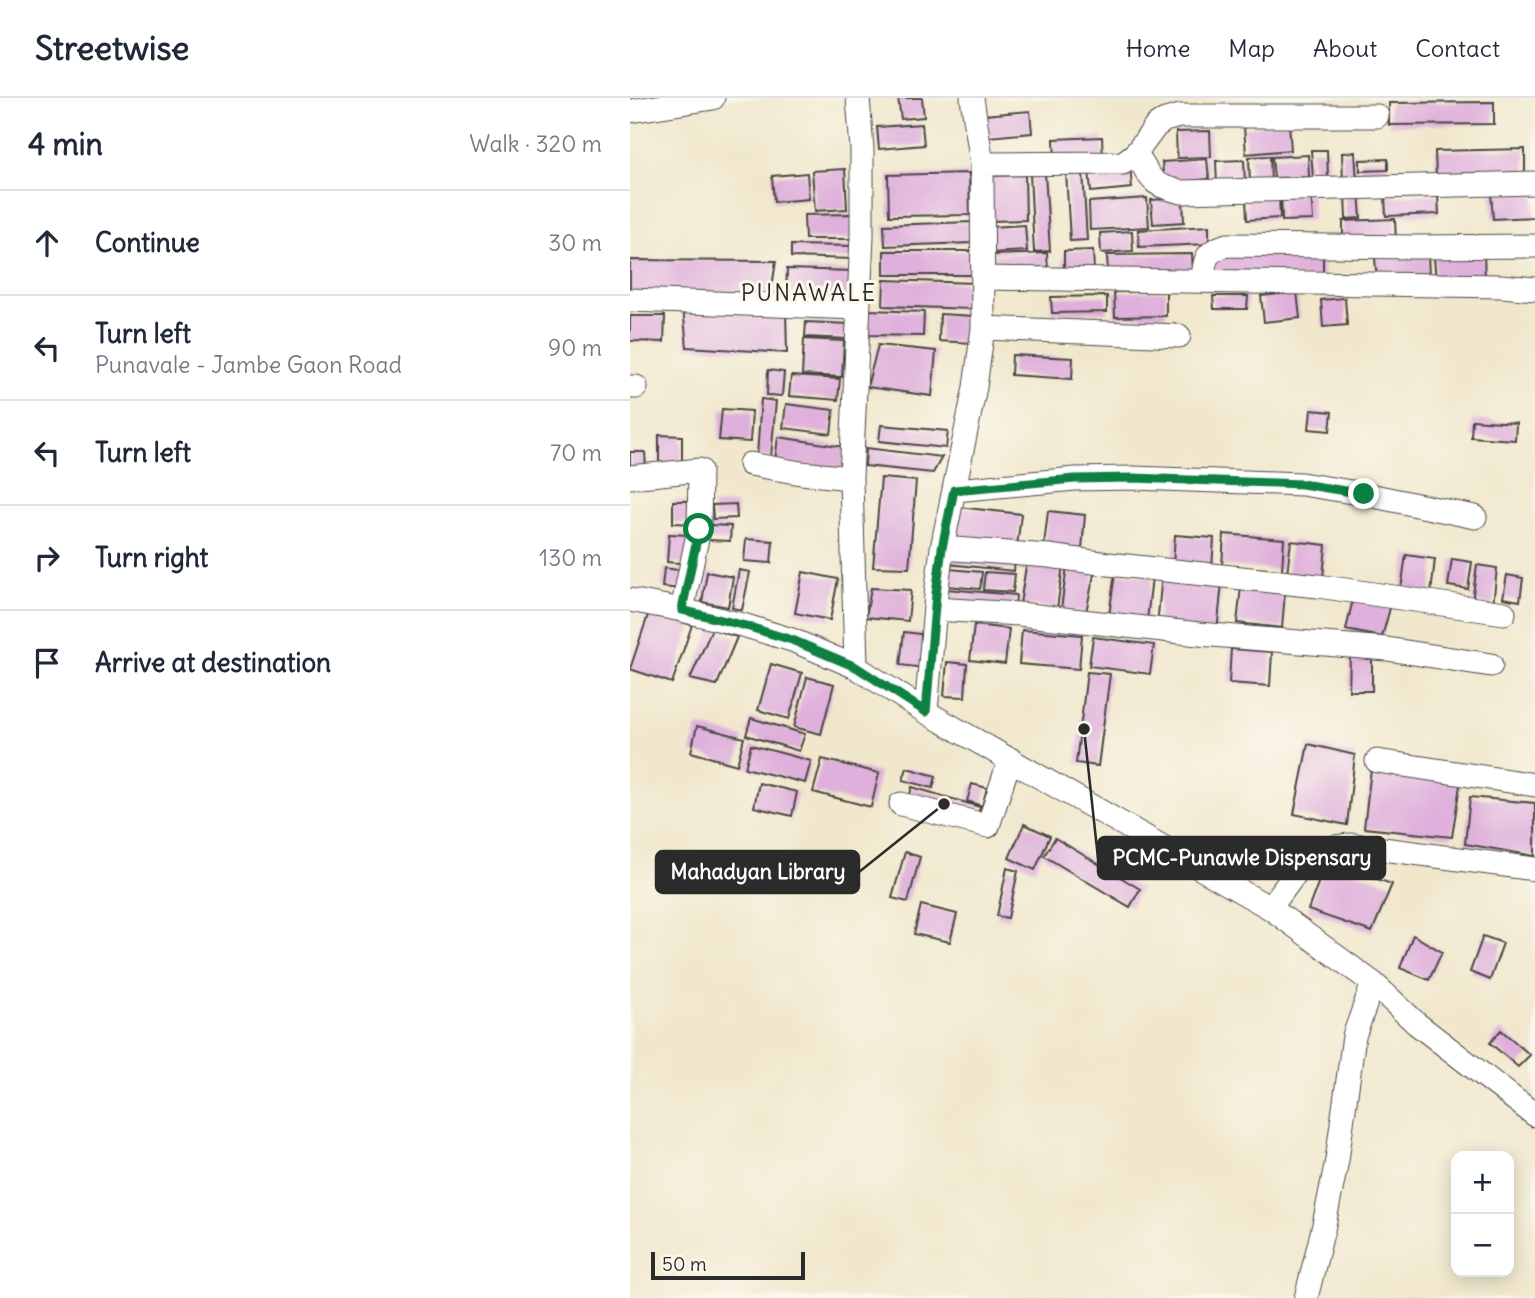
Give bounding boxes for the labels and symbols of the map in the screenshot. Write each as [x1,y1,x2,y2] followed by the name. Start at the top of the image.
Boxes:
[741,278,877,307] district label: PUNAWALE
[1348,478,1379,509] route end
[683,513,714,544] route start
[1098,837,1385,879] callout: PCMC-Punawle Dispensary
[1113,844,1371,871] text: PCMC-Punawle Dispensary
[656,851,859,893] callout: Mahadyan Library
[671,858,845,885] text: Mahadyan Library
[651,1249,805,1281] scale bar

